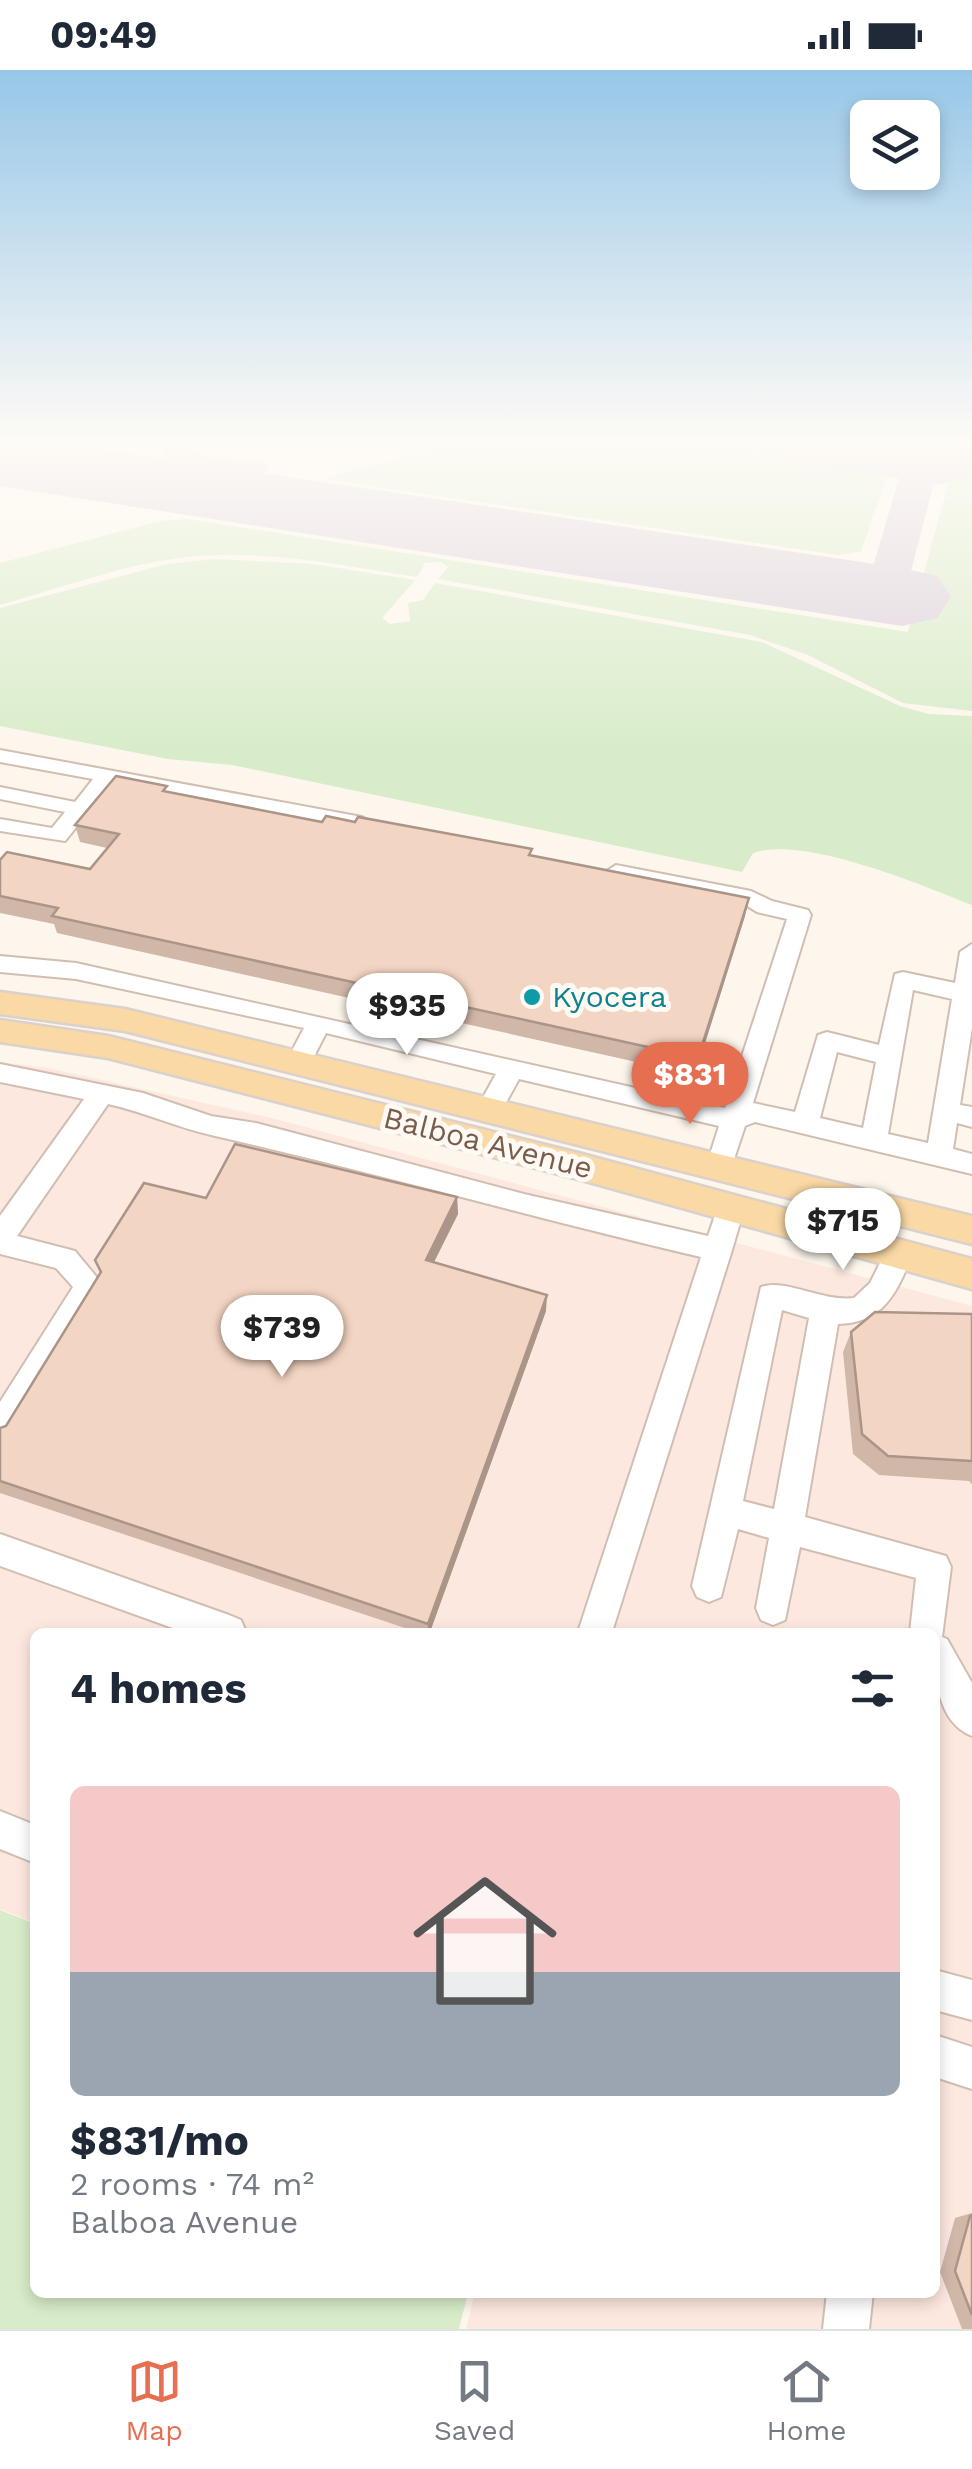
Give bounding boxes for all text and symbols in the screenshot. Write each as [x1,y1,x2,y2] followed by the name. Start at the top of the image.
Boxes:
[50,13,157,57] text: 09:49
[850,100,940,190] map controls
[850,100,940,190] button: layers
[348,973,466,1058] pin: $935
[552,979,667,1014] place label: Kyocera
[368,986,446,1024] text: $935
[521,986,543,1008] marker: Kyocera
[631,1042,749,1127] pin: $831
[653,1055,727,1093] text: $831
[380,1100,596,1185] street label: Balboa Avenue
[784,1188,902,1273] pin: $715
[807,1201,879,1239] text: $715
[223,1295,341,1380] pin: $739
[243,1308,321,1346] text: $739
[845,1661,900,1716] icon: filters
[70,1664,247,1713] text: 4 homes
[395,1851,575,2031] icon: home
[70,2116,249,2165] text: $831/mo
[70,2165,314,2203] text: 2 rooms · 74 m²
[70,2203,298,2241] text: Balboa Avenue
[126,2354,183,2447] tab: Map
[434,2354,515,2447] tab: Saved
[766,2354,846,2447] tab: Home

